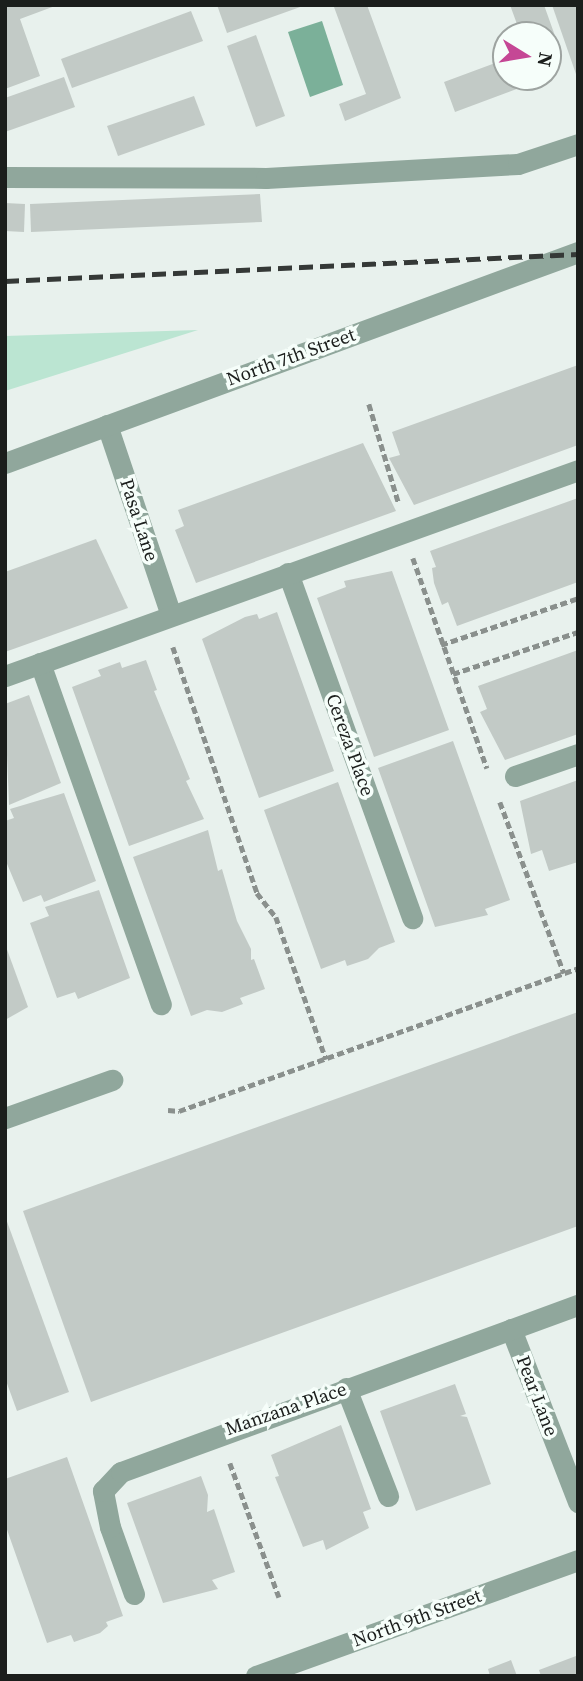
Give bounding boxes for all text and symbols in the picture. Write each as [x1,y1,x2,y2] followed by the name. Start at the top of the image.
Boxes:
[492,21,562,91] north arrow
[532,50,560,69] text: N
[224,323,358,391] street label: North 7th Street
[115,476,163,564] street label: Pasa Lane
[321,691,379,799] street label: Cereza Place
[511,1352,563,1440] street label: Pear Lane
[222,1378,350,1440] street label: Manzana Place
[350,1584,484,1652] street label: North 9th Street

